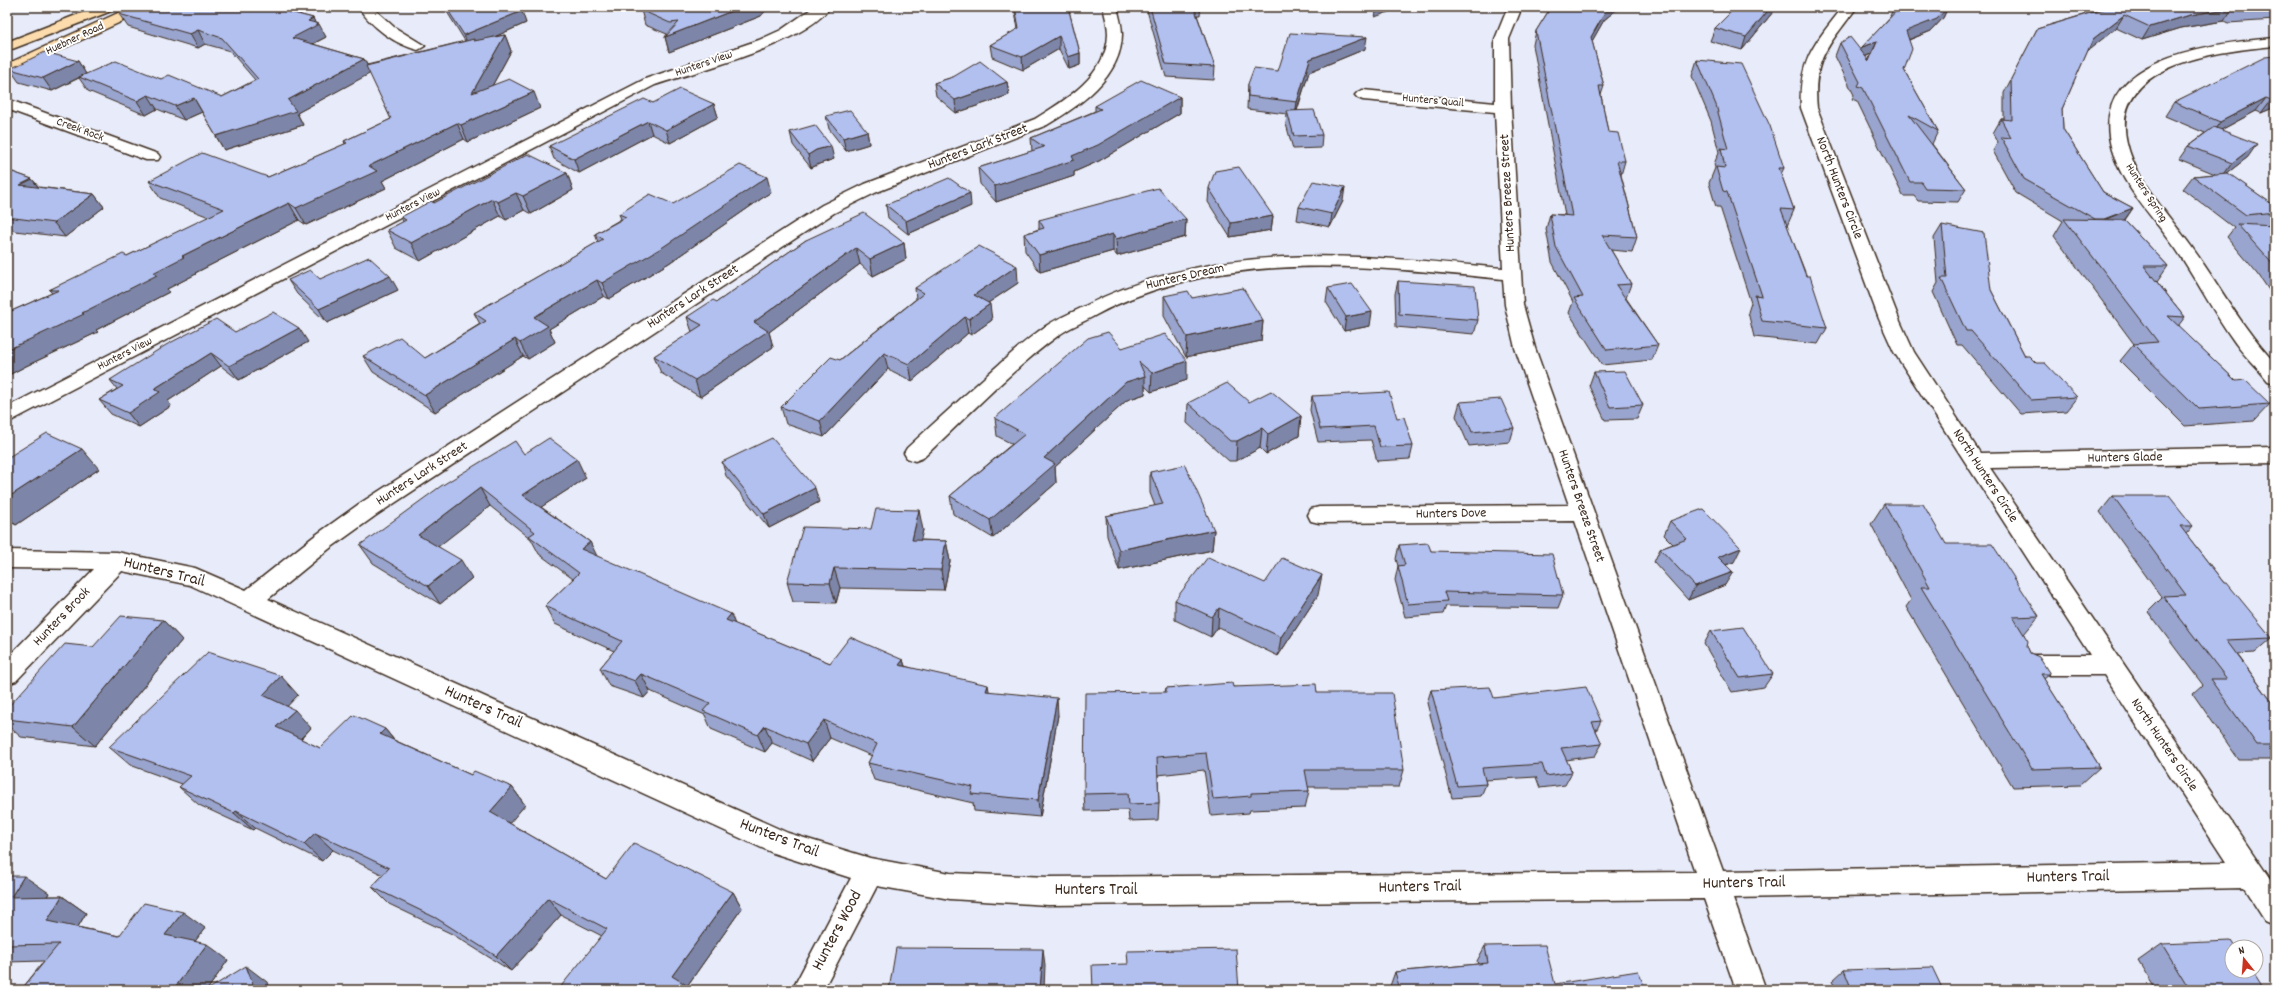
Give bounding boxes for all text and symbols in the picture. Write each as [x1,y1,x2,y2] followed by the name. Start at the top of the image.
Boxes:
[43,18,107,60] street label: Huebner Road
[673,46,735,82] street label: Hunters View
[1402,90,1465,112] street label: Hunters Quail
[54,114,106,146] street label: Creek Rock
[925,119,1031,175] street label: Hunters Lark Street
[1495,133,1521,253] street label: Hunters Breeze Street
[1810,134,1868,242] street label: North Hunters Circle
[2121,160,2171,226] street label: Hunters Spring
[383,184,444,226] street label: Hunters View
[1144,258,1226,296] street label: Hunters Dream
[643,260,743,334] street label: Hunters Lark Street
[95,333,156,375] street label: Hunters View
[1947,425,2023,527] street label: North Hunters Circle
[372,437,472,511] street label: Hunters Lark Street
[1552,447,1610,565] street label: Hunters Breeze Street
[2087,447,2163,469] street label: Hunters Glade
[1415,503,1487,525] street label: Hunters Dove
[121,551,207,595] street label: Hunters Trail
[29,583,96,651] street label: Hunters Brook
[440,680,526,736] street label: Hunters Trail
[2125,695,2203,795] street label: North Hunters Circle
[736,813,822,865] street label: Hunters Trail
[2026,865,2110,891] street label: Hunters Trail
[1702,871,1786,897] street label: Hunters Trail
[1378,875,1462,901] street label: Hunters Trail
[1054,879,1138,903] street label: Hunters Trail
[807,887,869,975] street label: Hunters Wood
[2224,939,2264,979] north arrow
[2237,943,2247,960] text: N

